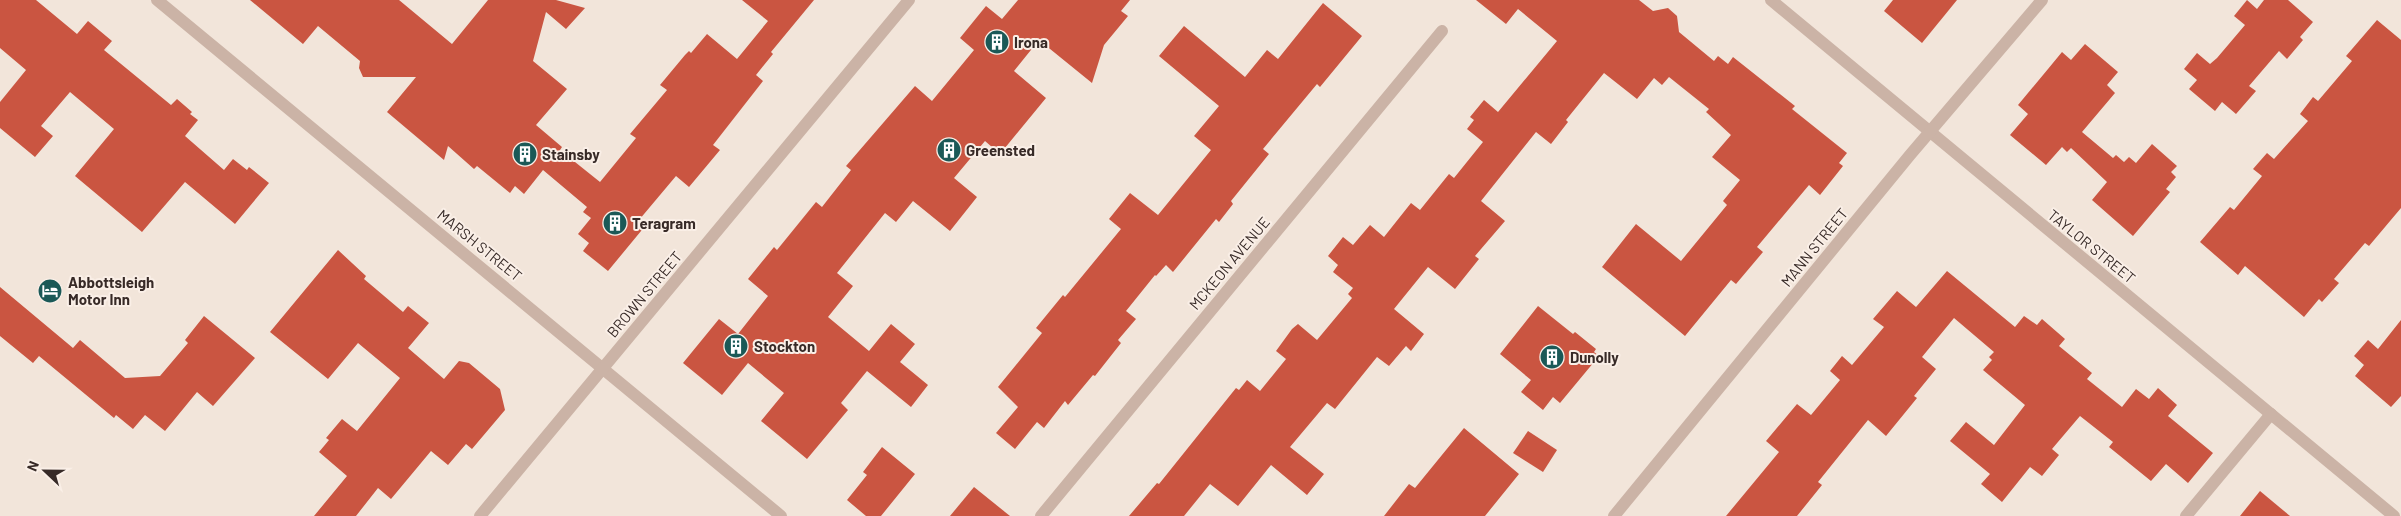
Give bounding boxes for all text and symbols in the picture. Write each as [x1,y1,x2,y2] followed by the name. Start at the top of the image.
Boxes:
[984,29,1010,55] building icon: Irona
[1014,33,1048,51] place label: Irona
[936,137,962,163] building icon: Greensted
[512,141,538,167] building icon: Stainsby
[966,141,1035,159] place label: Greensted
[542,145,600,163] place label: Stainsby
[1777,204,1851,290] street label: MANN STREET
[434,205,526,285] street label: MARSH STREET
[2045,205,2139,287] street label: TAYLOR STREET
[602,210,628,236] building icon: Teragram
[1185,213,1273,313] street label: MCKEON AVENUE
[632,214,696,232] place label: Teragram
[603,247,685,341] street label: BROWN STREET
[68,273,154,308] place label: Abbottsleigh Motor Inn
[37,278,63,304] hotel icon: Abbottsleigh Motor Inn
[723,333,749,359] building icon: Stockton
[754,337,815,355] place label: Stockton
[1539,344,1565,370] building icon: Dunolly
[1570,348,1619,366] place label: Dunolly
[20,446,70,496] north arrow
[23,458,42,473] text: N

